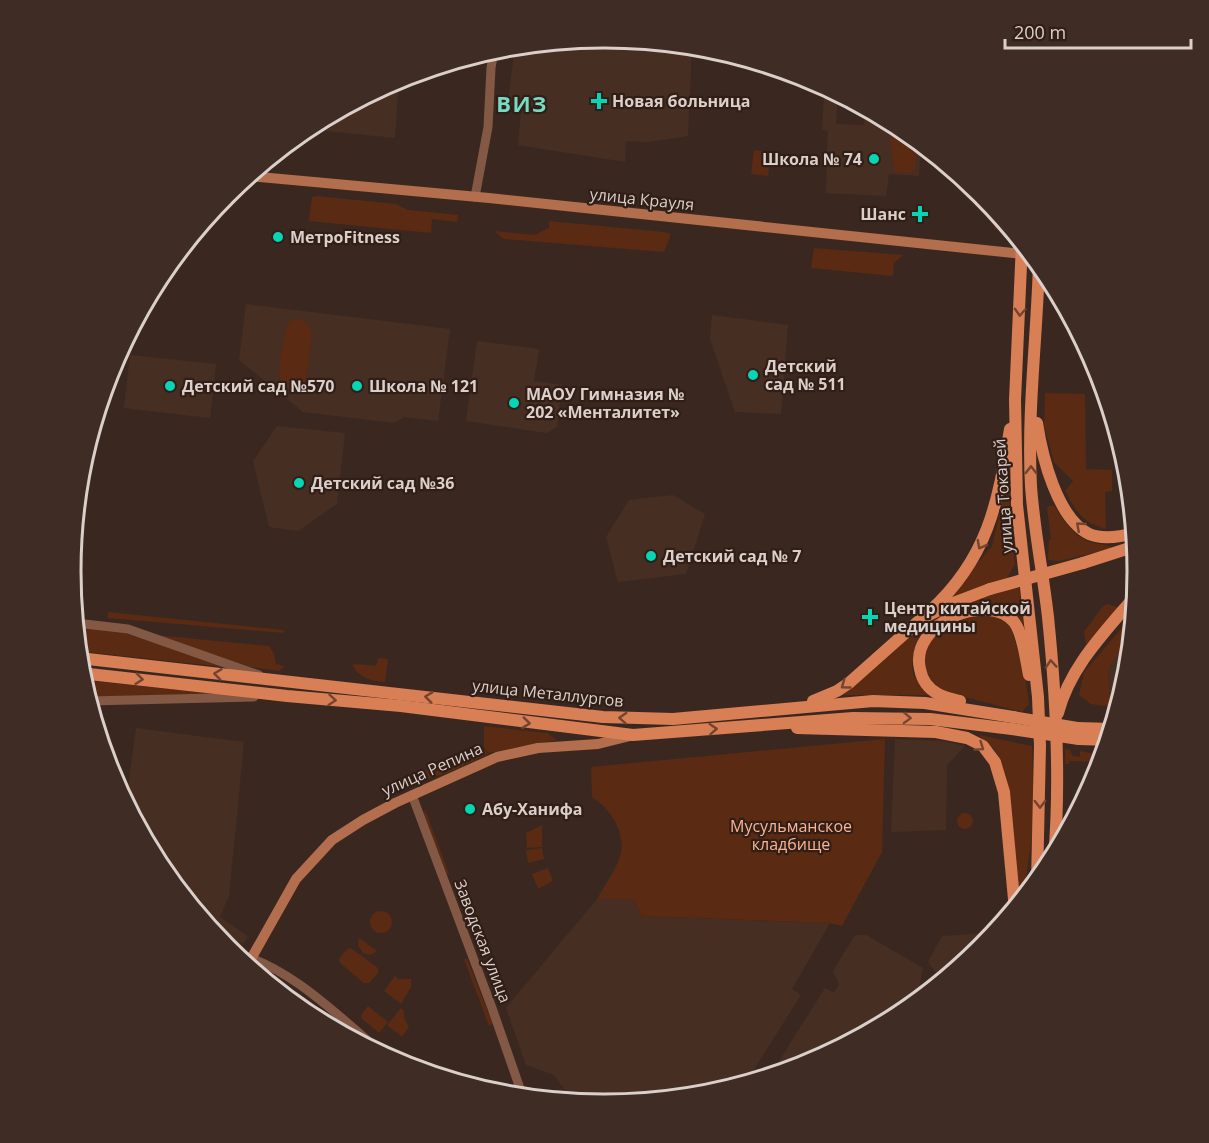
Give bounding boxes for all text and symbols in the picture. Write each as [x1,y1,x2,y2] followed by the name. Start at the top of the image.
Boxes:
[1005,12,1191,50] scale bar
[1014,20,1066,44] text: 200 m
[496,88,548,118] district label: ВИЗ
[612,90,750,112] place label: Новая больница
[590,92,608,110] marker: Новая больница
[762,148,862,170] place label: Школа № 74
[867,152,881,166] marker: Школа № 74
[589,183,695,215] street label: улица Крауля
[860,203,906,225] place label: Шанс
[911,205,929,223] marker: Шанс
[290,226,400,248] place label: МетроFitness
[271,230,285,244] marker: МетроFitness
[1013,308,1026,317] one-way arrow
[765,355,846,395] place label: Детский сад № 511
[746,368,760,382] marker: Детский сад № 511
[182,375,334,397] place label: Детский сад №570
[369,375,478,397] place label: Школа № 121
[163,379,177,393] marker: Детский сад №570
[350,379,364,393] marker: Школа № 121
[526,383,684,423] place label: МАОУ Гимназия № 202 «Менталитет»
[507,396,521,410] marker: МАОУ Гимназия № 202 «Менталитет»
[988,438,1018,554] street label: улица Токарей
[1025,466,1037,475] one-way arrow
[311,472,454,494] place label: Детский сад №36
[292,476,306,490] marker: Детский сад №36
[1076,523,1087,534] one-way arrow
[977,539,988,549] one-way arrow
[663,545,801,567] place label: Детский сад № 7
[644,549,658,563] marker: Детский сад № 7
[884,597,1031,637] place label: Центр китайской медицины
[861,608,879,626] marker: Центр китайской медицины
[1045,660,1058,669] one-way arrow
[213,668,222,681] one-way arrow
[134,672,143,685] one-way arrow
[471,674,625,712] street label: улица Металлургов
[841,678,852,689] one-way arrow
[425,691,434,704] one-way arrow
[328,693,337,706] one-way arrow
[619,712,628,725] one-way arrow
[903,712,912,725] one-way arrow
[522,716,531,729] one-way arrow
[708,723,717,736] one-way arrow
[378,737,486,801] street label: улица Репина
[974,740,985,751] one-way arrow
[482,798,582,820] place label: Абу-Ханифа
[1034,800,1046,809] one-way arrow
[463,802,477,816] marker: Абу-Ханифа
[730,815,852,855] park label: Мусульманское кладбище
[449,876,517,1006] street label: Заводская улица

